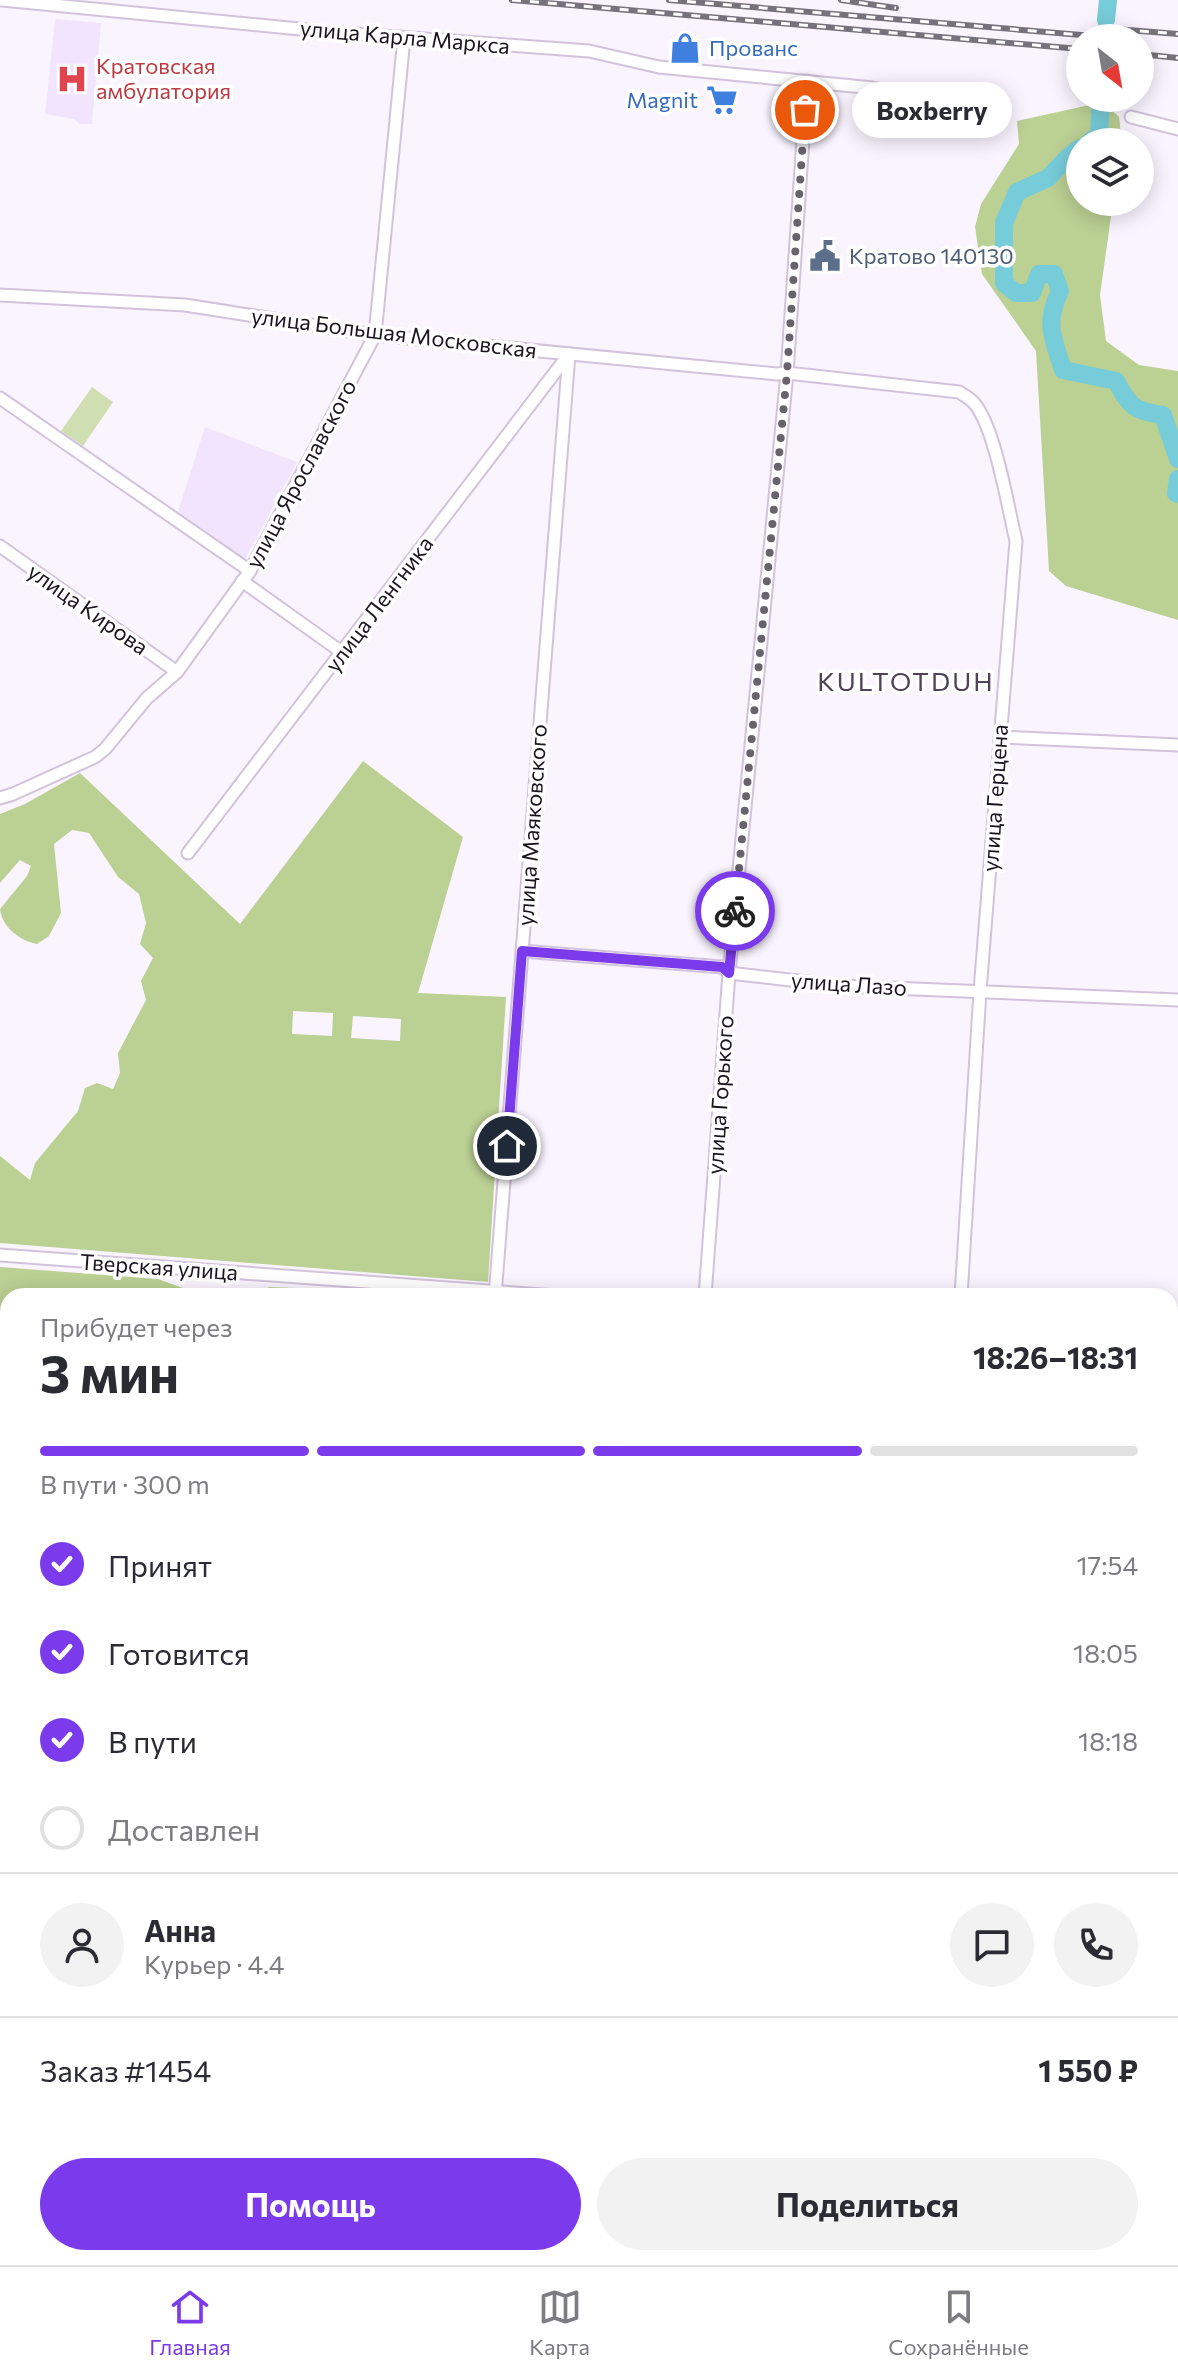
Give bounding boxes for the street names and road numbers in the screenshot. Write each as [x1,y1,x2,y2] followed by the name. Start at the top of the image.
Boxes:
[299,14,511,59] street label: улица Карла Маркса
[250,302,538,363] street label: улица Большая Московская
[239,375,362,573] street label: улица Ярославского
[319,530,438,677] street label: улица Ленгника
[23,557,154,660] street label: улица Кирова
[511,723,552,927] street label: улица Маяковского
[976,723,1013,873] street label: улица Герцена
[790,966,908,1001] street label: улица Лазо
[700,1014,739,1175] street label: улица Горького
[79,1248,239,1285] street label: Тверская улица

